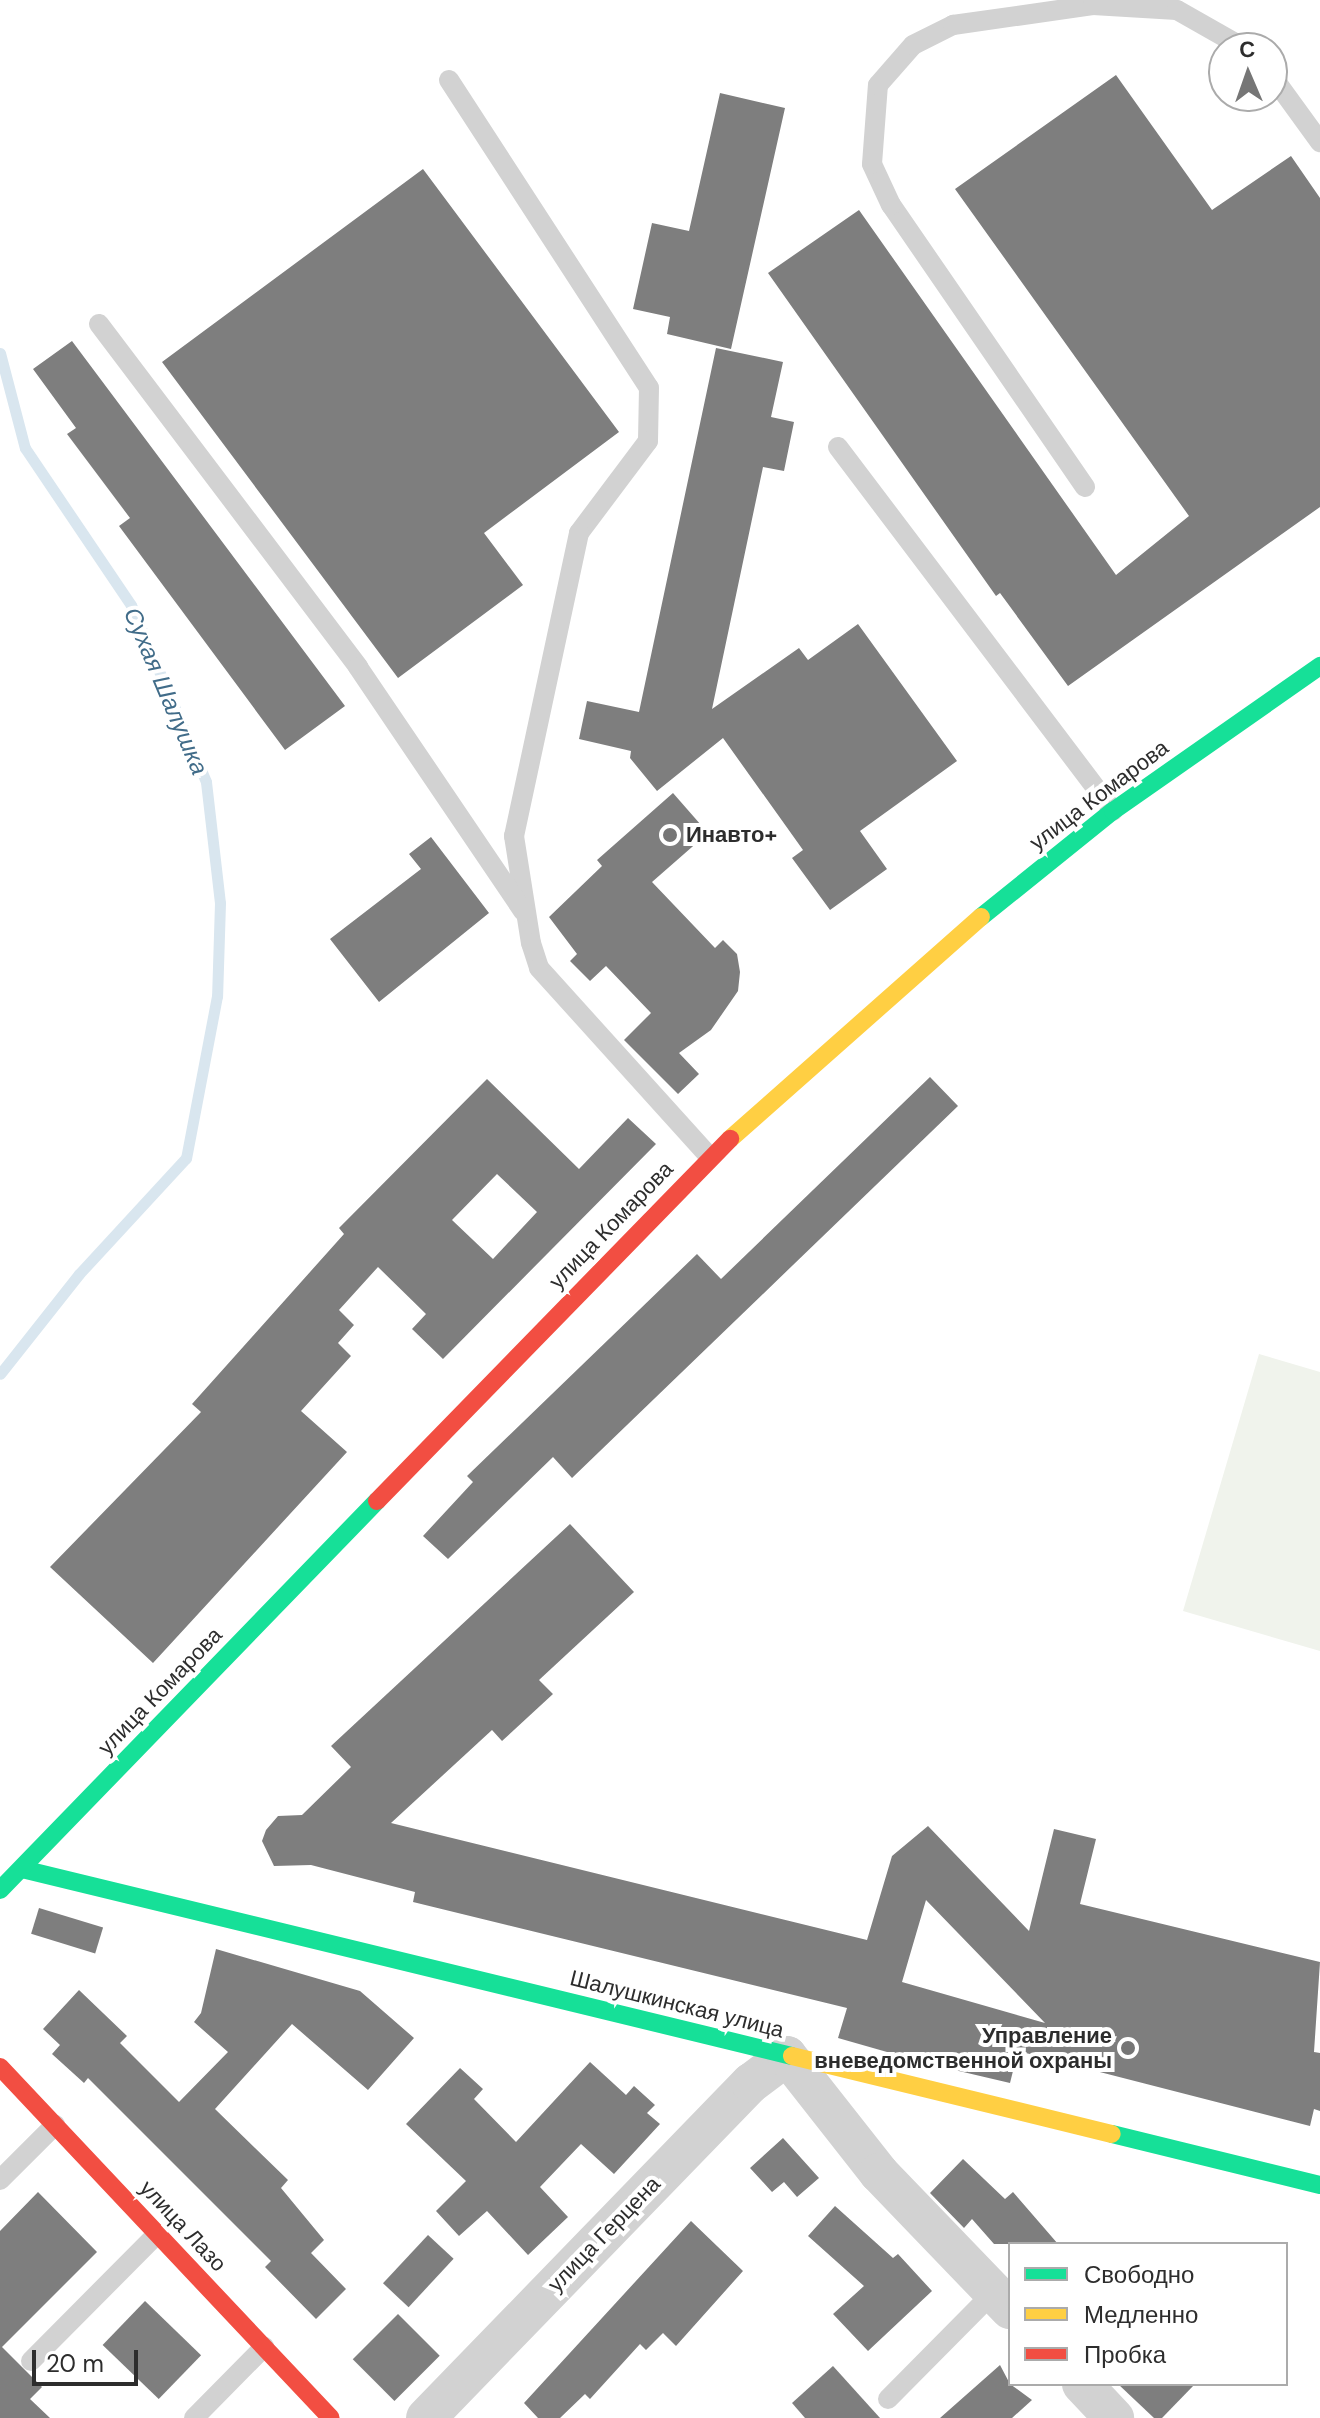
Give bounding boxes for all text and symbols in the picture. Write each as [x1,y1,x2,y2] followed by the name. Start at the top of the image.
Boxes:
[1208,32,1288,112] north arrow
[1239,35,1256,64] text: С
[118,603,214,779] water label: Сухая Шалушка
[1024,734,1174,856] street label: улица Комарова
[686,822,777,848] place label: Инавто+
[661,826,679,844] marker: Инавто+
[544,1156,678,1294] street label: улица Комарова
[93,1622,227,1760] street label: улица Комарова
[567,1965,787,2043] street label: Шалушкинская улица
[814,2022,1112,2074] place label: Управление вневедомственной охраны
[1119,2039,1137,2057] marker: Управление вневедомственной охраны
[542,2171,666,2297] street label: улица Герцена
[134,2175,232,2277] street label: улица Лазо
[1008,2242,1288,2386] legend
[1084,2259,1194,2290] text: Свободно
[1084,2299,1198,2330] text: Медленно
[36,2334,142,2384] scale bar
[1084,2339,1166,2370] text: Пробка
[46,2348,104,2379] text: 20 m

